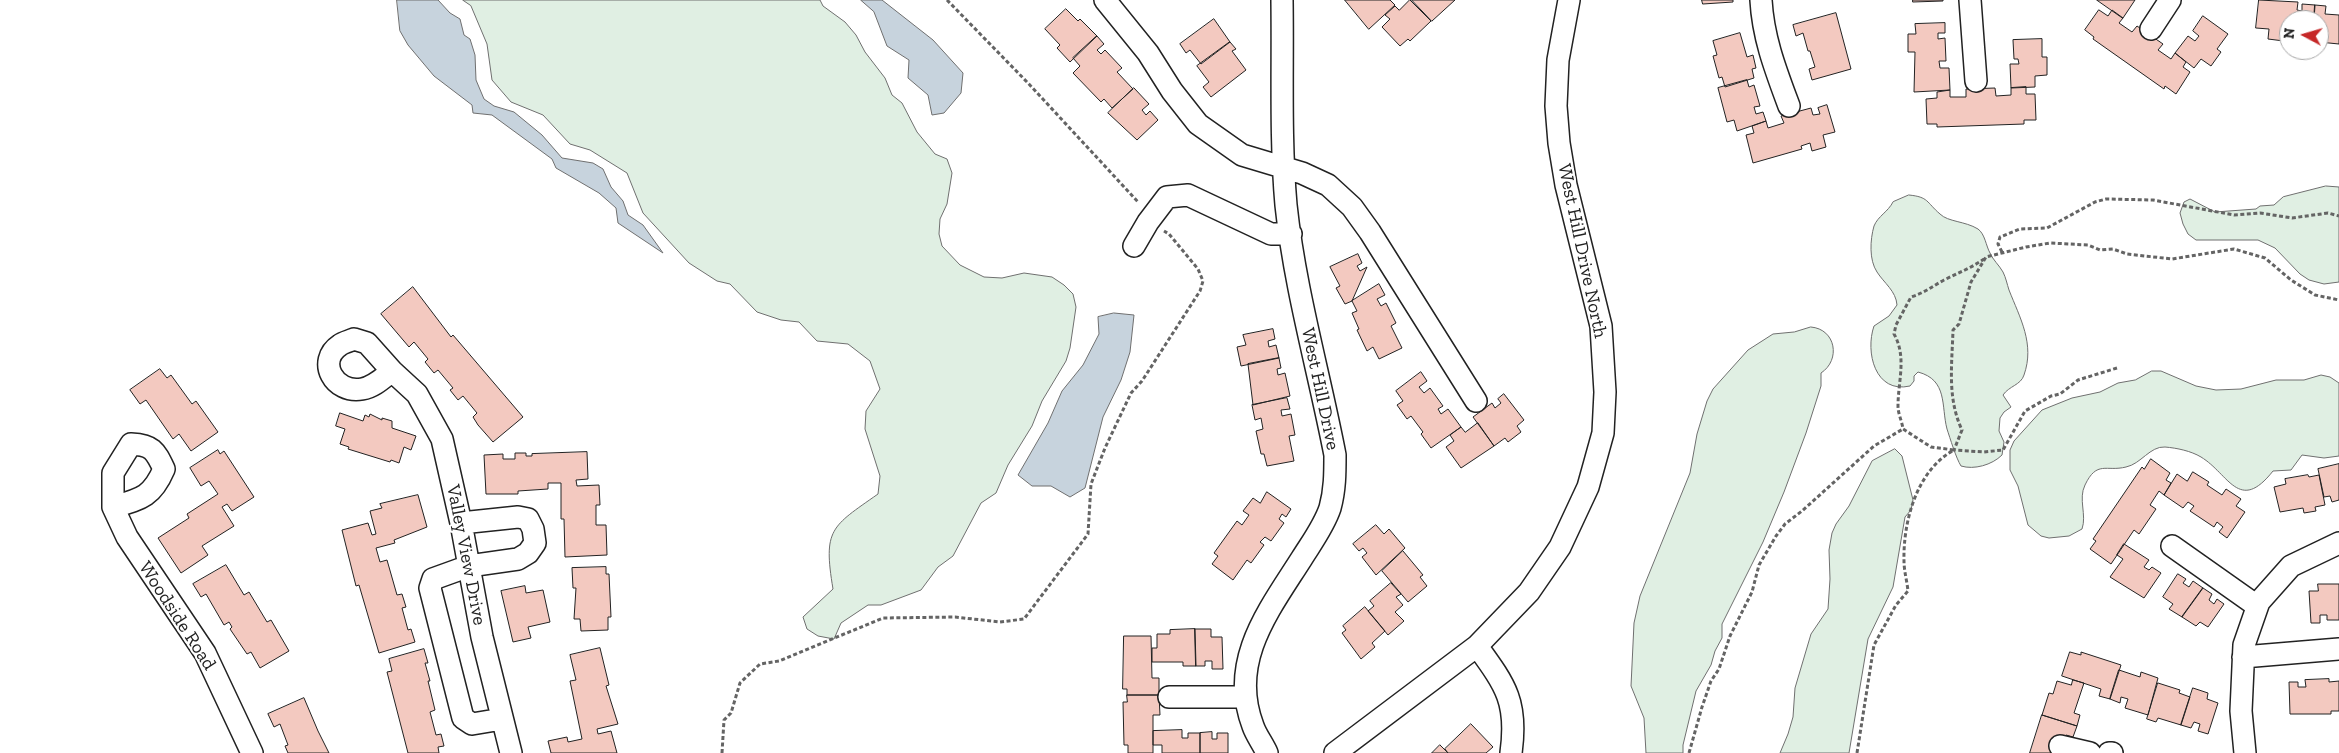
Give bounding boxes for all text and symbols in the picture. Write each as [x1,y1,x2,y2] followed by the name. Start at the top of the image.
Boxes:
[2279,10,2329,60] north arrow
[2281,27,2299,40] text: N
[1552,162,1612,340] street label: West Hill Drive North
[1296,326,1344,452] street label: West Hill Drive
[441,483,491,627] street label: Valley View Drive
[133,557,221,675] street label: Woodside Road

